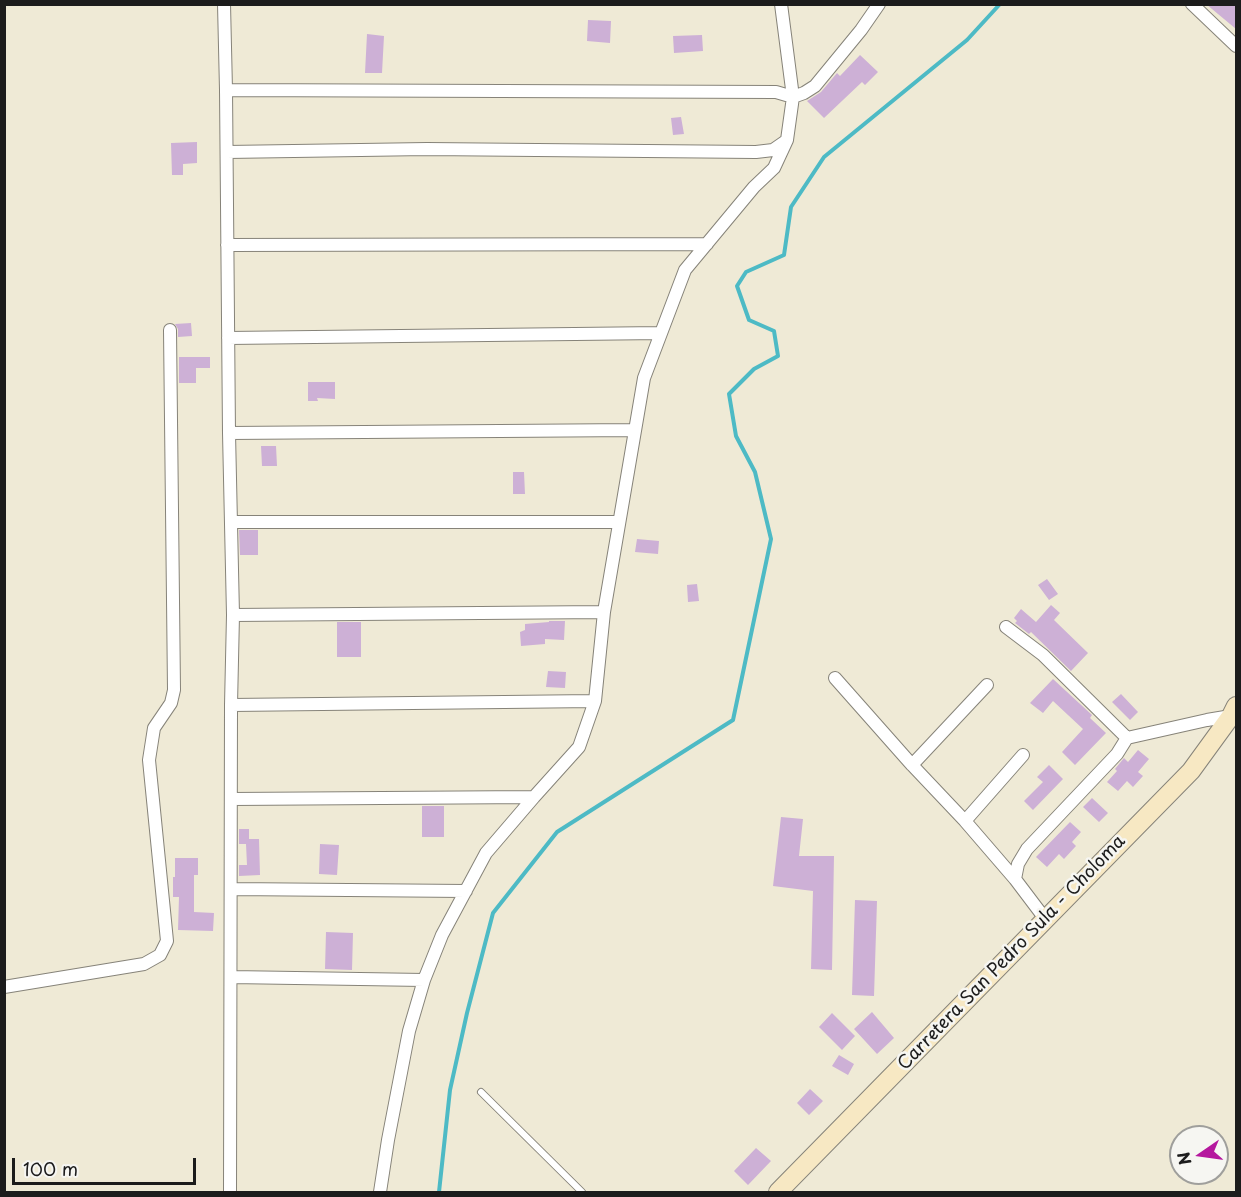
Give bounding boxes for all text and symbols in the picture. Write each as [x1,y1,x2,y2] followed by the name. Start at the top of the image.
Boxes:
[894,831,1130,1075] street label: Carretera San Pedro Sula - Choloma
[1169,1125,1229,1185] north arrow
[15,1146,200,1184] scale bar
[1170,1150,1197,1167] text: N
[23,1155,78,1182] text: 100 m

